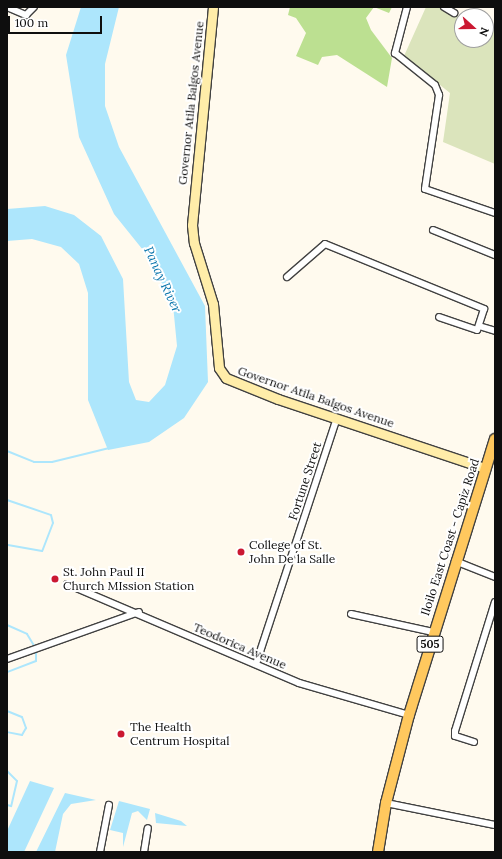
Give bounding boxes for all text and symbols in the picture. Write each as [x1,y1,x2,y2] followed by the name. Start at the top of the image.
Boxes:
[10,8,104,34] scale bar
[454,8,494,48] north arrow
[15,15,48,30] text: 100 m
[175,20,207,186] street label: Governor Atila Balgos Avenue
[476,25,492,38] text: N
[140,244,184,316] water label: Panay River
[236,363,396,431] street label: Governor Atila Balgos Avenue
[286,440,324,522] street label: Fortune Street
[418,457,482,617] street label: Iloilo East Coast - Capiz Road
[249,538,335,566] place label: College of St. John De la Salle
[236,547,246,557] marker: College of St. John De la Salle
[63,565,194,593] place label: St. John Paul II Church MIssion Station
[50,574,60,584] marker: St. John Paul II Church MIssion Station
[191,620,289,672] street label: Teodorica Avenue
[416,635,444,653] road number: 505
[130,720,229,748] place label: The Health Centrum Hospital
[115,728,127,740] marker: The Health Centrum Hospital

